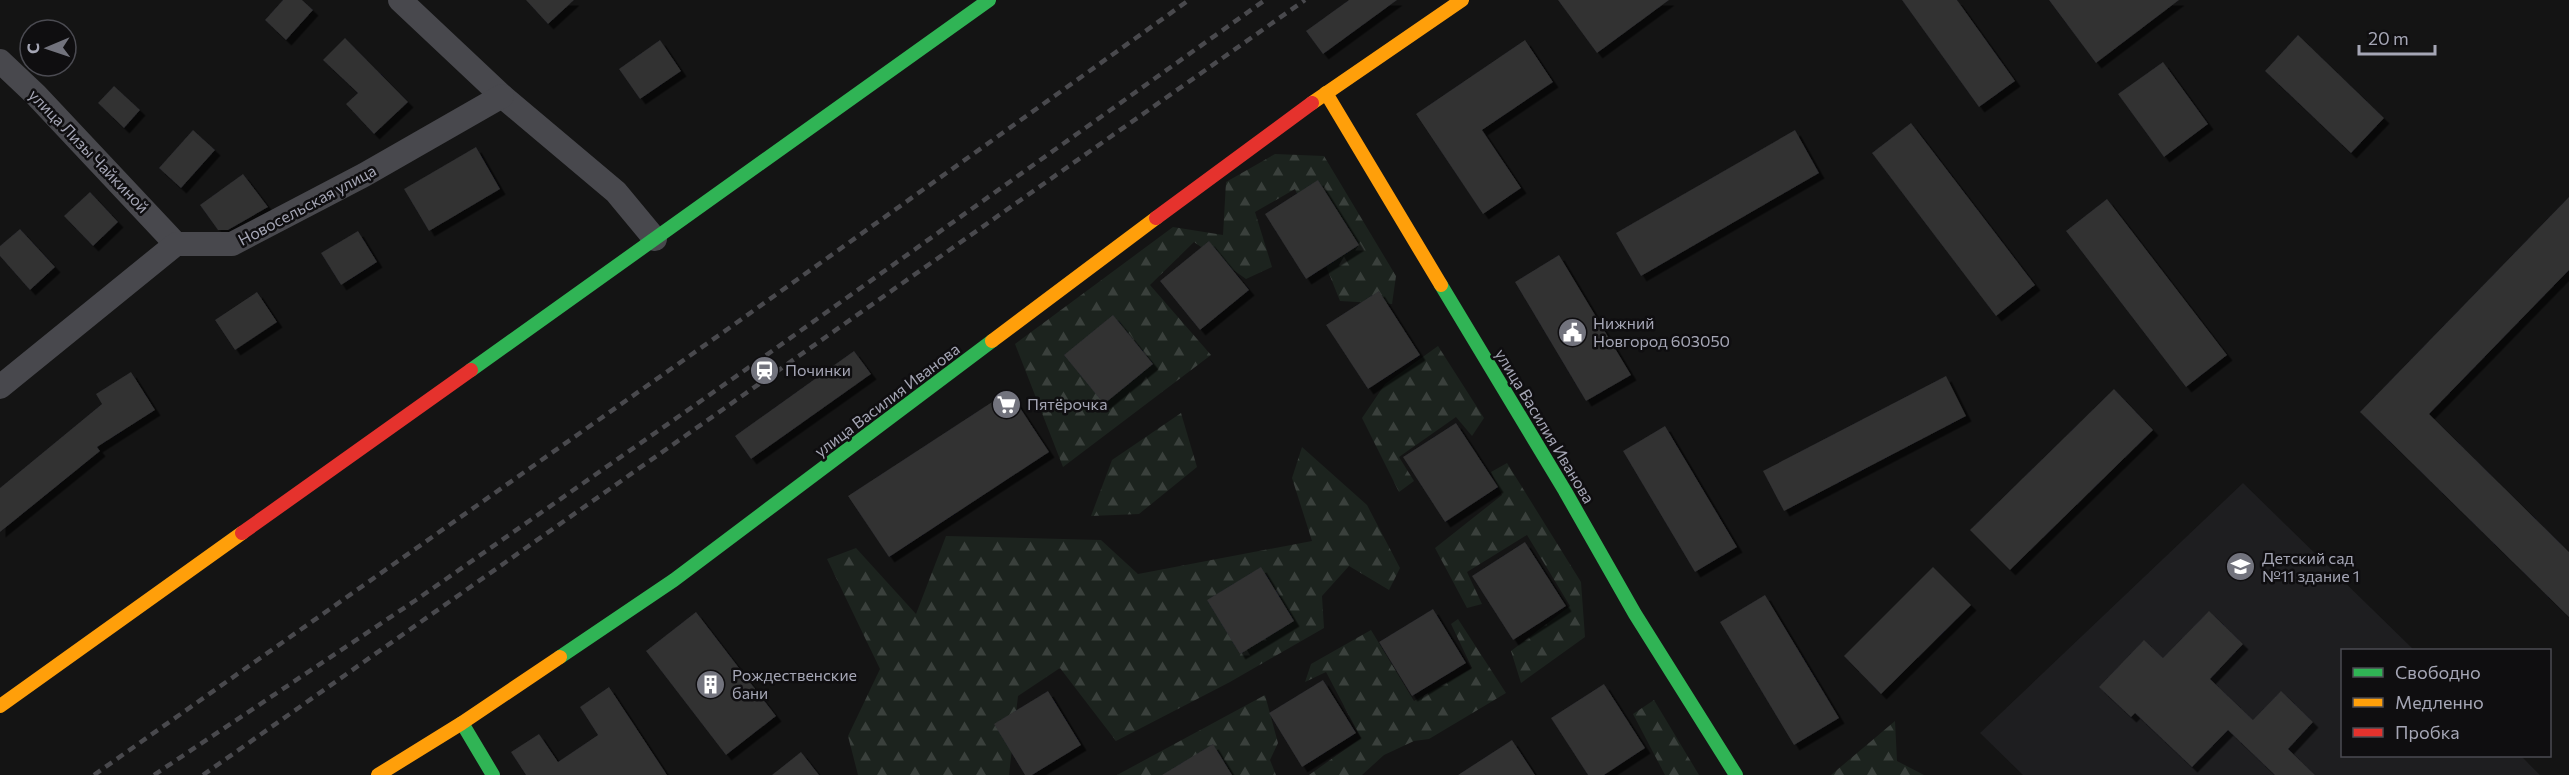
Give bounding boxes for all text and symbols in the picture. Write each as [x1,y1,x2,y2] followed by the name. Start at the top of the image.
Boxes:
[18,18,78,78] north arrow
[2359,18,2436,56] scale bar
[2368,27,2409,49] text: 20 m
[23,43,42,54] text: С
[25,85,153,216] street label: улица Лизы Чайкиной
[235,160,379,249] street label: Новосельская улица
[1593,313,1730,350] place label: Нижний Новгород 603050
[1556,316,1588,348] public building icon: Нижний Новгород 603050
[810,339,963,460] street label: улица Василия Иванова
[1492,345,1599,506] street label: улица Василия Иванова
[748,354,780,386] station icon: Починки
[785,360,851,379] place label: Починки
[990,388,1022,420] supermarket icon: Пятёрочка
[1027,394,1107,413] place label: Пятёрочка
[2262,548,2360,585] place label: Детский сад №11 здание 1
[2225,551,2257,583] school or university icon: Детский сад №11 здание 1
[2341,649,2551,757] legend
[2395,661,2481,683] text: Свободно
[732,665,857,702] place label: Рождественские бани
[695,668,727,700] building icon: Рождественские бани
[2395,691,2484,713] text: Медленно
[2395,721,2460,743] text: Пробка

